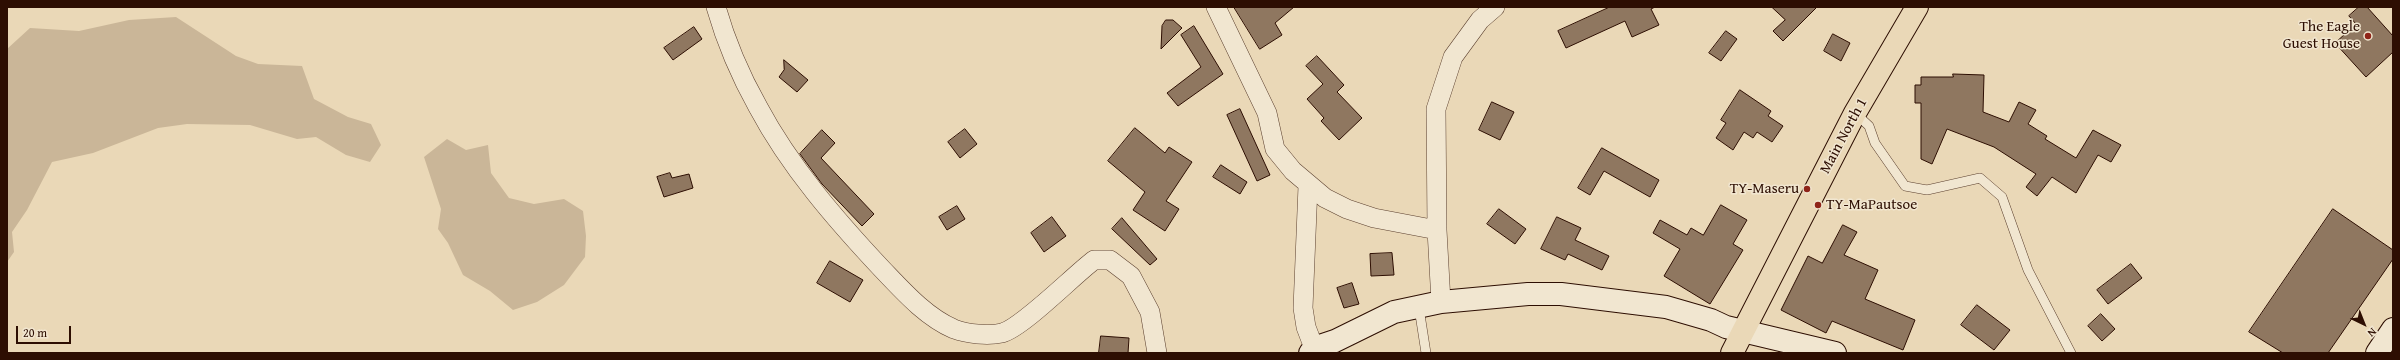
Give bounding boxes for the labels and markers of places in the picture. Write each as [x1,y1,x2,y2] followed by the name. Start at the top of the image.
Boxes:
[2283,18,2360,53] place label: The Eagle Guest House
[2363,31,2373,41] marker: The Eagle Guest House
[1730,180,1799,198] place label: TY-Maseru
[1802,184,1812,194] marker: TY-Maseru
[1826,196,1917,214] place label: TY-MaPautsoe
[1813,200,1823,210] marker: TY-MaPautsoe

